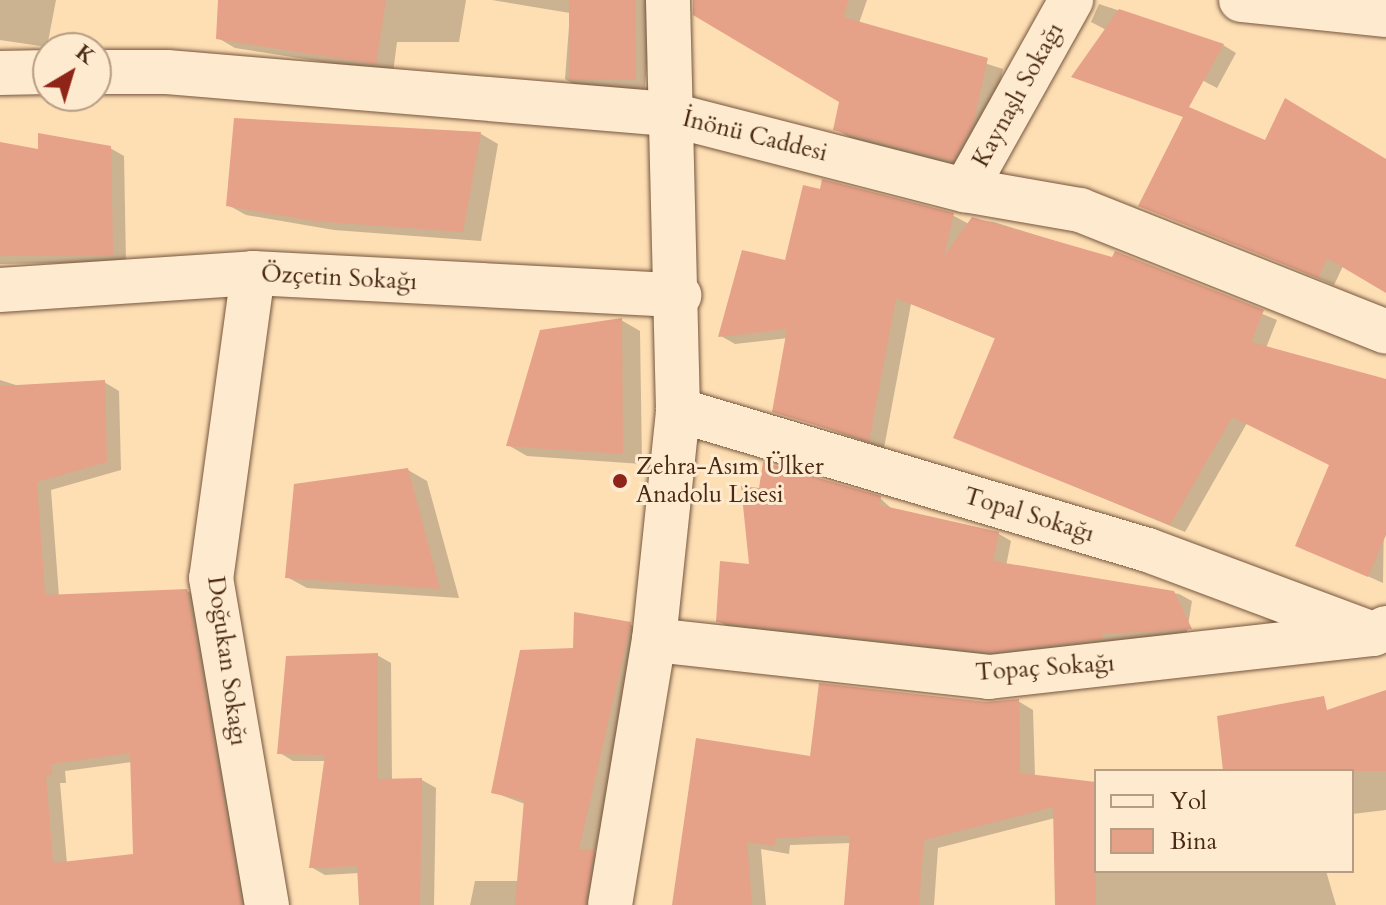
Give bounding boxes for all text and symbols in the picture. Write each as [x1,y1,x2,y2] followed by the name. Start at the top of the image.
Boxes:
[966,18,1070,172] street label: Kaynaşlı Sokağı
[32,32,112,112] north arrow
[69,37,102,72] text: K
[680,104,830,168] street label: İnönü Caddesi
[260,260,418,296] street label: Özçetin Sokağı
[636,453,824,509] place label: Zehra-Asım Ülker Anadolu Lisesi
[611,472,629,490] marker: Zehra-Asım Ülker Anadolu Lisesi
[960,482,1098,548] street label: Topal Sokağı
[201,574,253,748] street label: Doğukan Sokağı
[974,649,1116,687] street label: Topaç Sokağı
[1094,769,1354,873] legend
[1170,785,1207,818] text: Yol
[1170,825,1217,858] text: Bina

